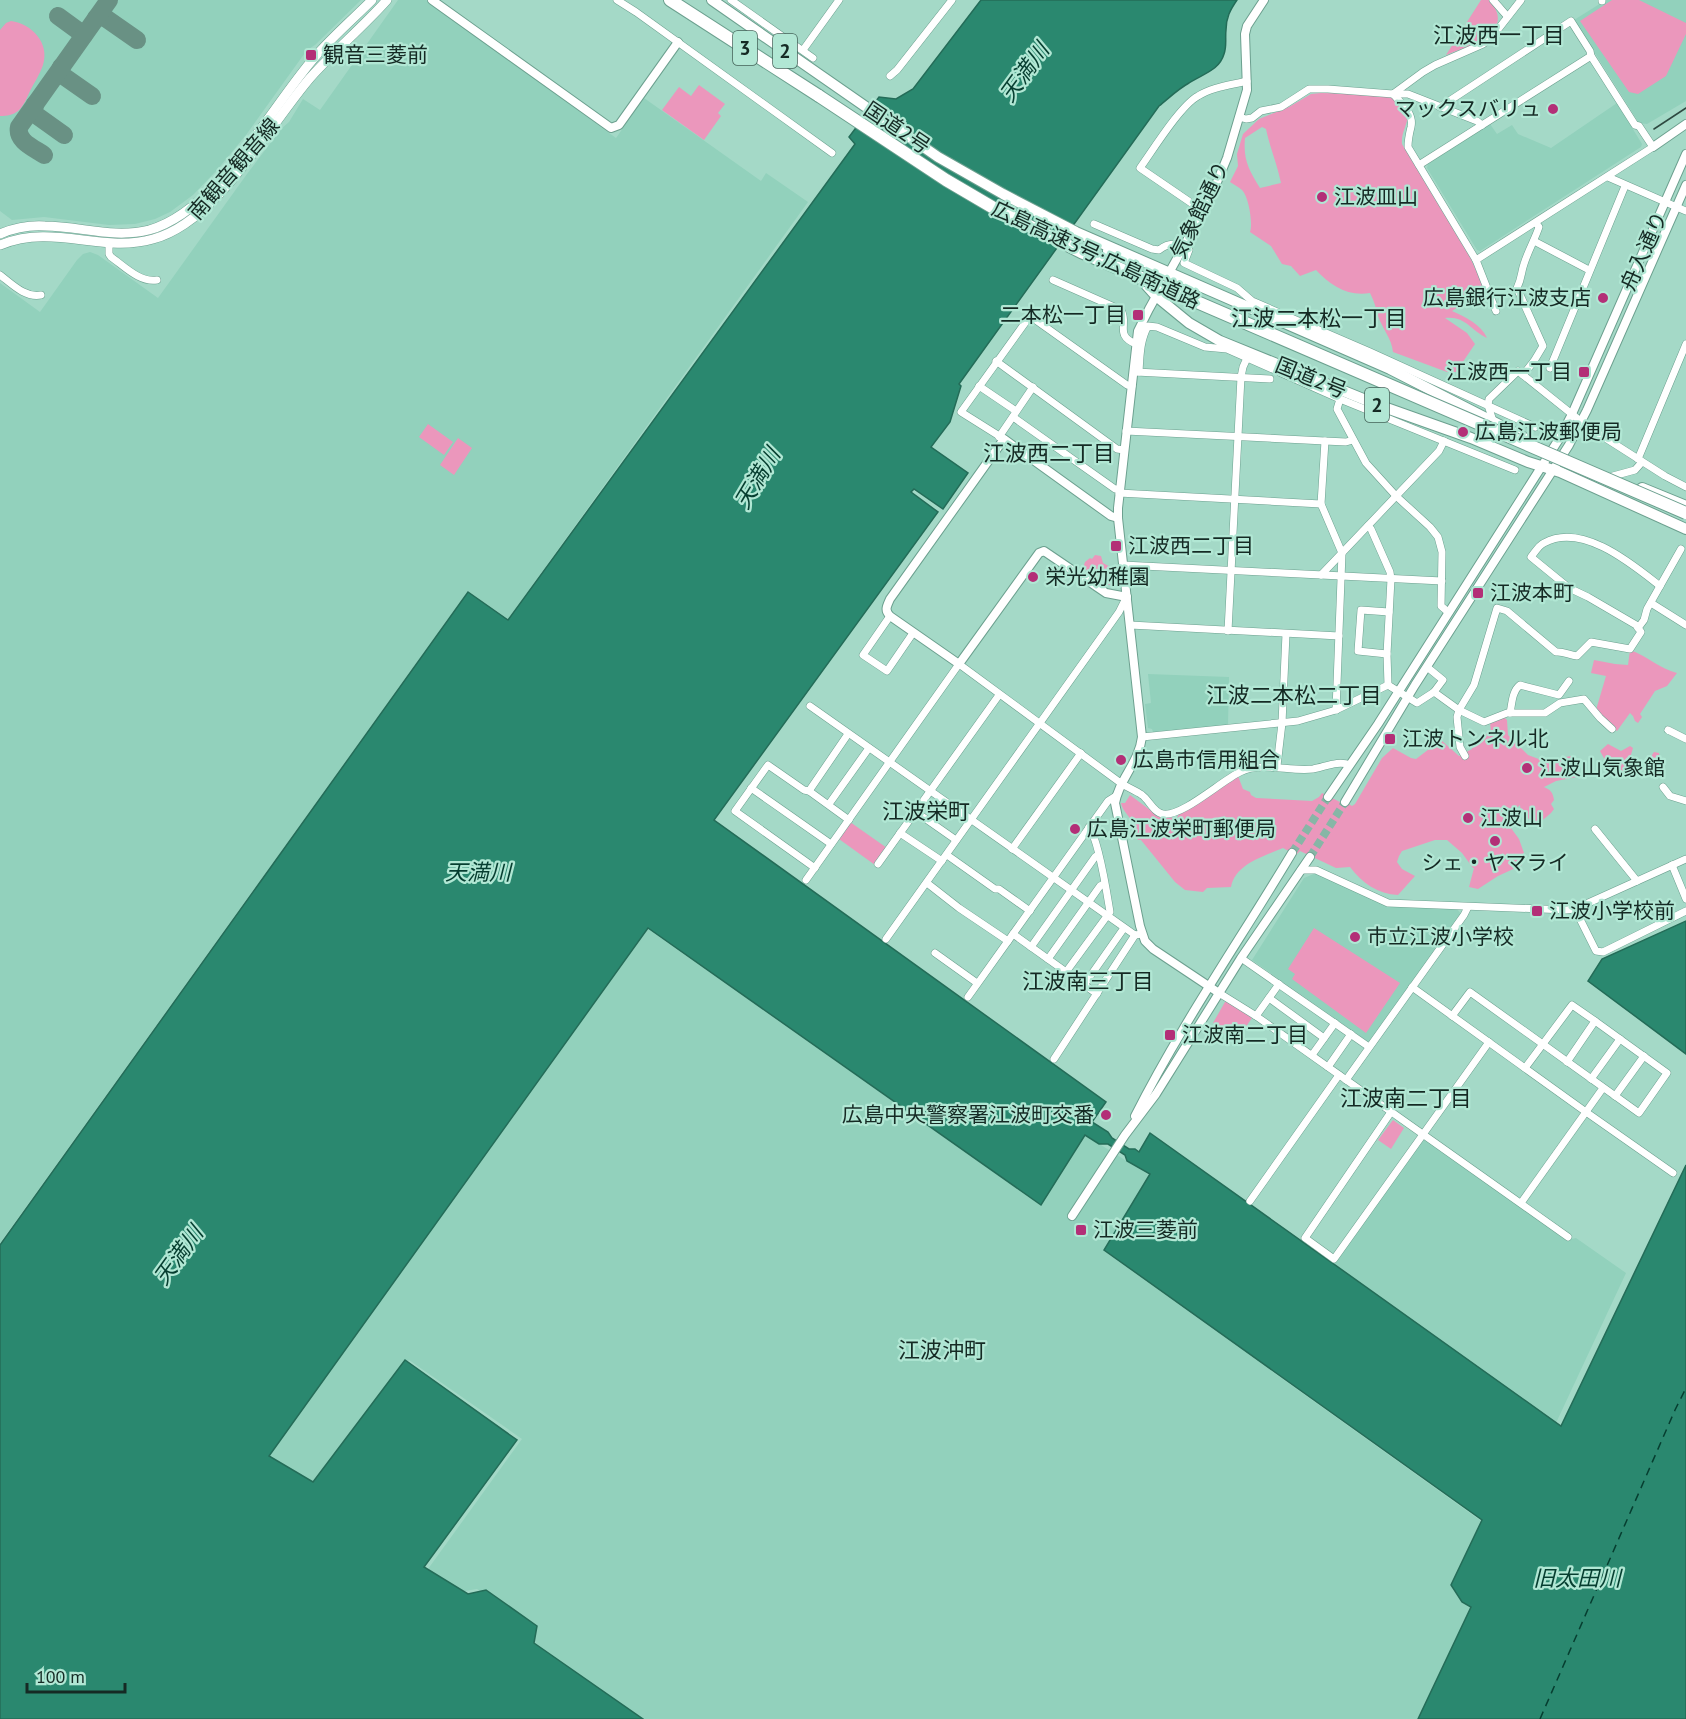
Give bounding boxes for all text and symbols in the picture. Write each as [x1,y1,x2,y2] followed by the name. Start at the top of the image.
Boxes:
[1433,21,1565,49] district label: 江波西一丁目
[733,31,757,65] road number: 3
[773,34,797,68] road number: 2
[993,35,1056,107] water label: 天満川
[323,41,428,68] place label: 観音三菱前
[304,48,318,62] marker: 観音三菱前
[1395,95,1541,122] place label: マックスバリュ
[859,96,936,160] street label: 国道2号
[1546,102,1560,116] marker: マックスバリュ
[182,112,285,225] street label: 南観音観音線
[1164,157,1235,263] street label: 気象館通り
[1334,183,1418,210] place label: 江波皿山
[1315,190,1329,204] marker: 江波皿山
[988,194,1205,315] street label: 広島高速3号;広島南道路
[1614,207,1673,295] street label: 舟入通り
[1423,284,1591,311] place label: 広島銀行江波支店
[1596,291,1610,305] marker: 広島銀行江波支店
[1000,301,1126,328] place label: 二本松一丁目
[1231,304,1407,332] district label: 江波二本松一丁目
[1131,308,1145,322] marker: 二本松一丁目
[1272,351,1351,404] street label: 国道2号
[1446,358,1572,385] place label: 江波西一丁目
[1577,365,1591,379] marker: 江波西一丁目
[1365,388,1389,422] road number: 2
[1475,418,1622,445] place label: 広島江波郵便局
[1456,425,1470,439] marker: 広島江波郵便局
[983,439,1115,467] district label: 江波西二丁目
[728,441,787,514] water label: 天満川
[1128,532,1254,559] place label: 江波西二丁目
[1109,539,1123,553] marker: 江波西二丁目
[1045,563,1150,590] place label: 栄光幼稚園
[1026,570,1040,584] marker: 栄光幼稚園
[1490,579,1574,606] place label: 江波本町
[1471,586,1485,600] marker: 江波本町
[1206,681,1382,709] district label: 江波二本松二丁目
[1402,725,1549,752] place label: 江波トンネル北
[1383,732,1397,746] marker: 江波トンネル北
[1133,746,1280,773] place label: 広島市信用組合
[1114,753,1128,767] marker: 広島市信用組合
[1539,754,1665,781] place label: 江波山気象館
[1520,761,1534,775] marker: 江波山気象館
[882,797,970,825] district label: 江波栄町
[1480,804,1543,831] place label: 江波山
[1461,811,1475,825] marker: 江波山
[1087,815,1276,842] place label: 広島江波栄町郵便局
[1068,822,1082,836] marker: 広島江波栄町郵便局
[1488,834,1502,848] marker: シェ・ヤマライ
[1422,849,1569,876] place label: シェ・ヤマライ
[445,858,513,886] water label: 天満川
[1549,897,1675,924] place label: 江波小学校前
[1530,904,1544,918] marker: 江波小学校前
[1367,923,1514,950] place label: 市立江波小学校
[1348,930,1362,944] marker: 市立江波小学校
[1022,967,1154,995] district label: 江波南三丁目
[1182,1021,1308,1048] place label: 江波南二丁目
[1163,1028,1177,1042] marker: 江波南二丁目
[1340,1084,1472,1112] district label: 江波南二丁目
[842,1101,1094,1128] place label: 広島中央警察署江波町交番
[1099,1108,1113,1122] marker: 広島中央警察署江波町交番
[1093,1216,1198,1243] place label: 江波三菱前
[147,1218,210,1290] water label: 天満川
[1074,1223,1088,1237] marker: 江波三菱前
[898,1336,986,1364] district label: 江波沖町
[1533,1564,1623,1592] water label: 旧太田川
[27,1656,124,1694] scale bar
[36,1665,85,1688] text: 100 m

